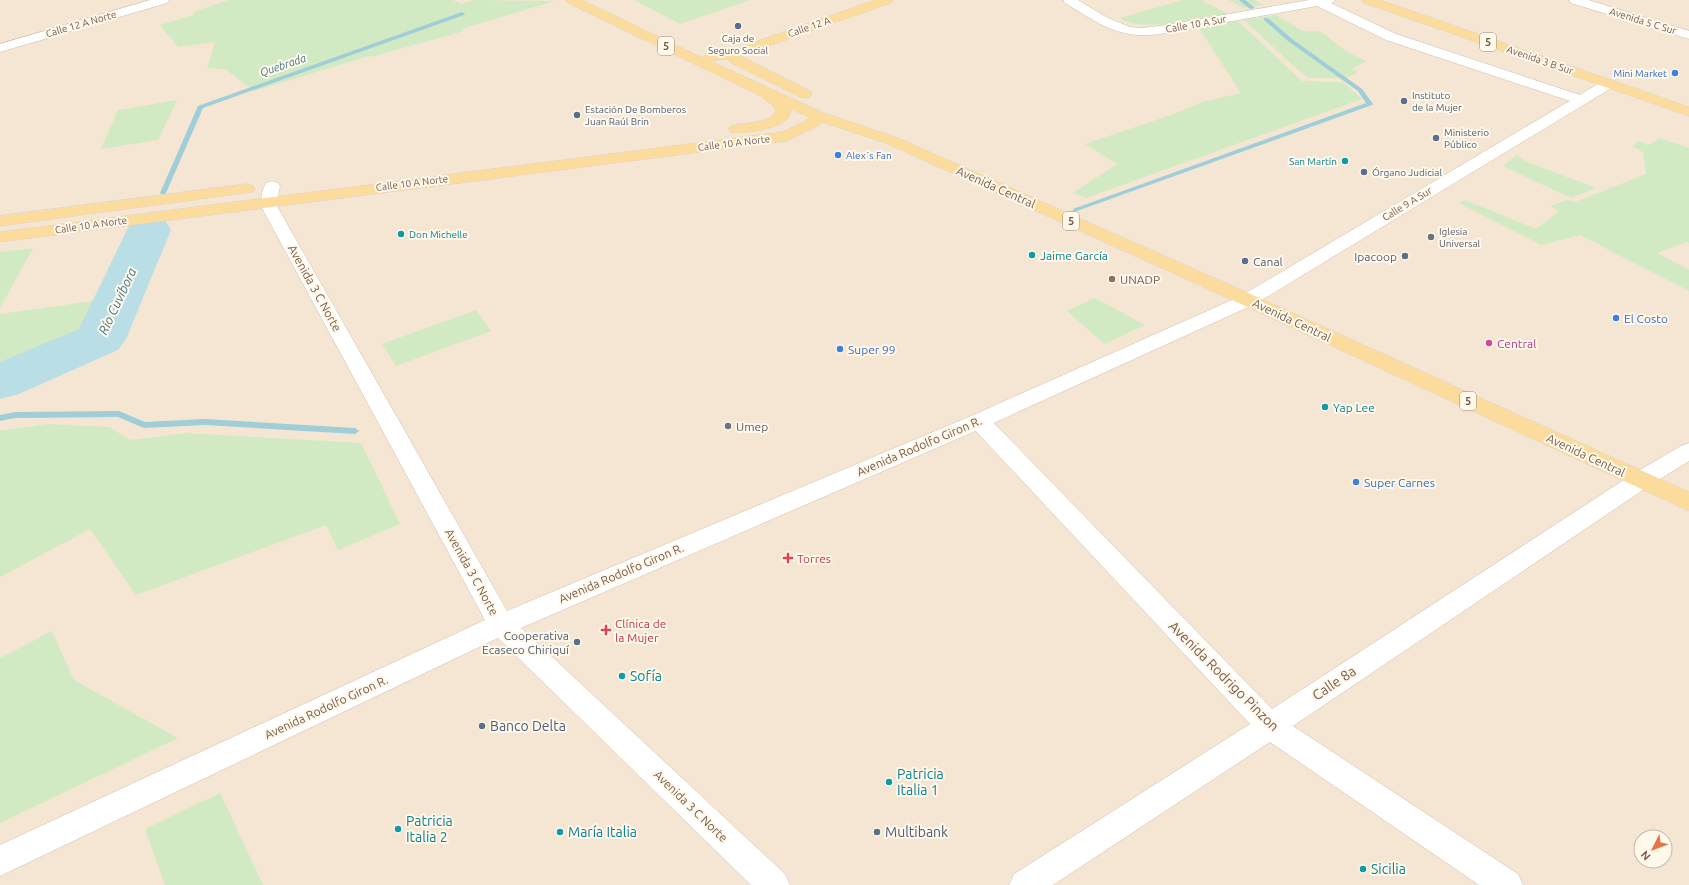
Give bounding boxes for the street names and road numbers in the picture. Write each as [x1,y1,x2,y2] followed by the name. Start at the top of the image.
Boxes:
[1608,6,1678,36] street label: Avenida 5 C Sur
[44,9,118,39] street label: Calle 12 A Norte
[1165,13,1227,35] street label: Calle 10 A Sur
[786,14,832,39] street label: Calle 12 A
[1480,33,1496,51] road number: 5
[658,37,674,55] road number: 5
[1505,43,1575,77] street label: Avenida 3 B Sur
[697,133,771,153] street label: Calle 10 A Norte
[954,164,1038,210] street label: Avenida Central
[375,173,449,193] street label: Calle 10 A Norte
[1380,185,1434,223] street label: Calle 9 A Sur
[1063,212,1079,230] road number: 5
[54,214,128,236] street label: Calle 10 A Norte
[286,242,344,334] street label: Avenida 3 C Norte
[1251,296,1333,344] street label: Avenida Central
[1460,392,1476,410] road number: 5
[855,414,983,478] street label: Avenida Rodolfo Giron R.
[1545,431,1627,479] street label: Avenida Central
[443,526,501,618] street label: Avenida 3 C Norte
[557,541,685,605] street label: Avenida Rodolfo Giron R.
[1166,618,1282,734] street label: Avenida Rodrigo Pinzon
[1309,663,1359,703] street label: Calle 8a
[262,673,390,741] street label: Avenida Rodolfo Giron R.
[652,768,730,844] street label: Avenida 3 C Norte

